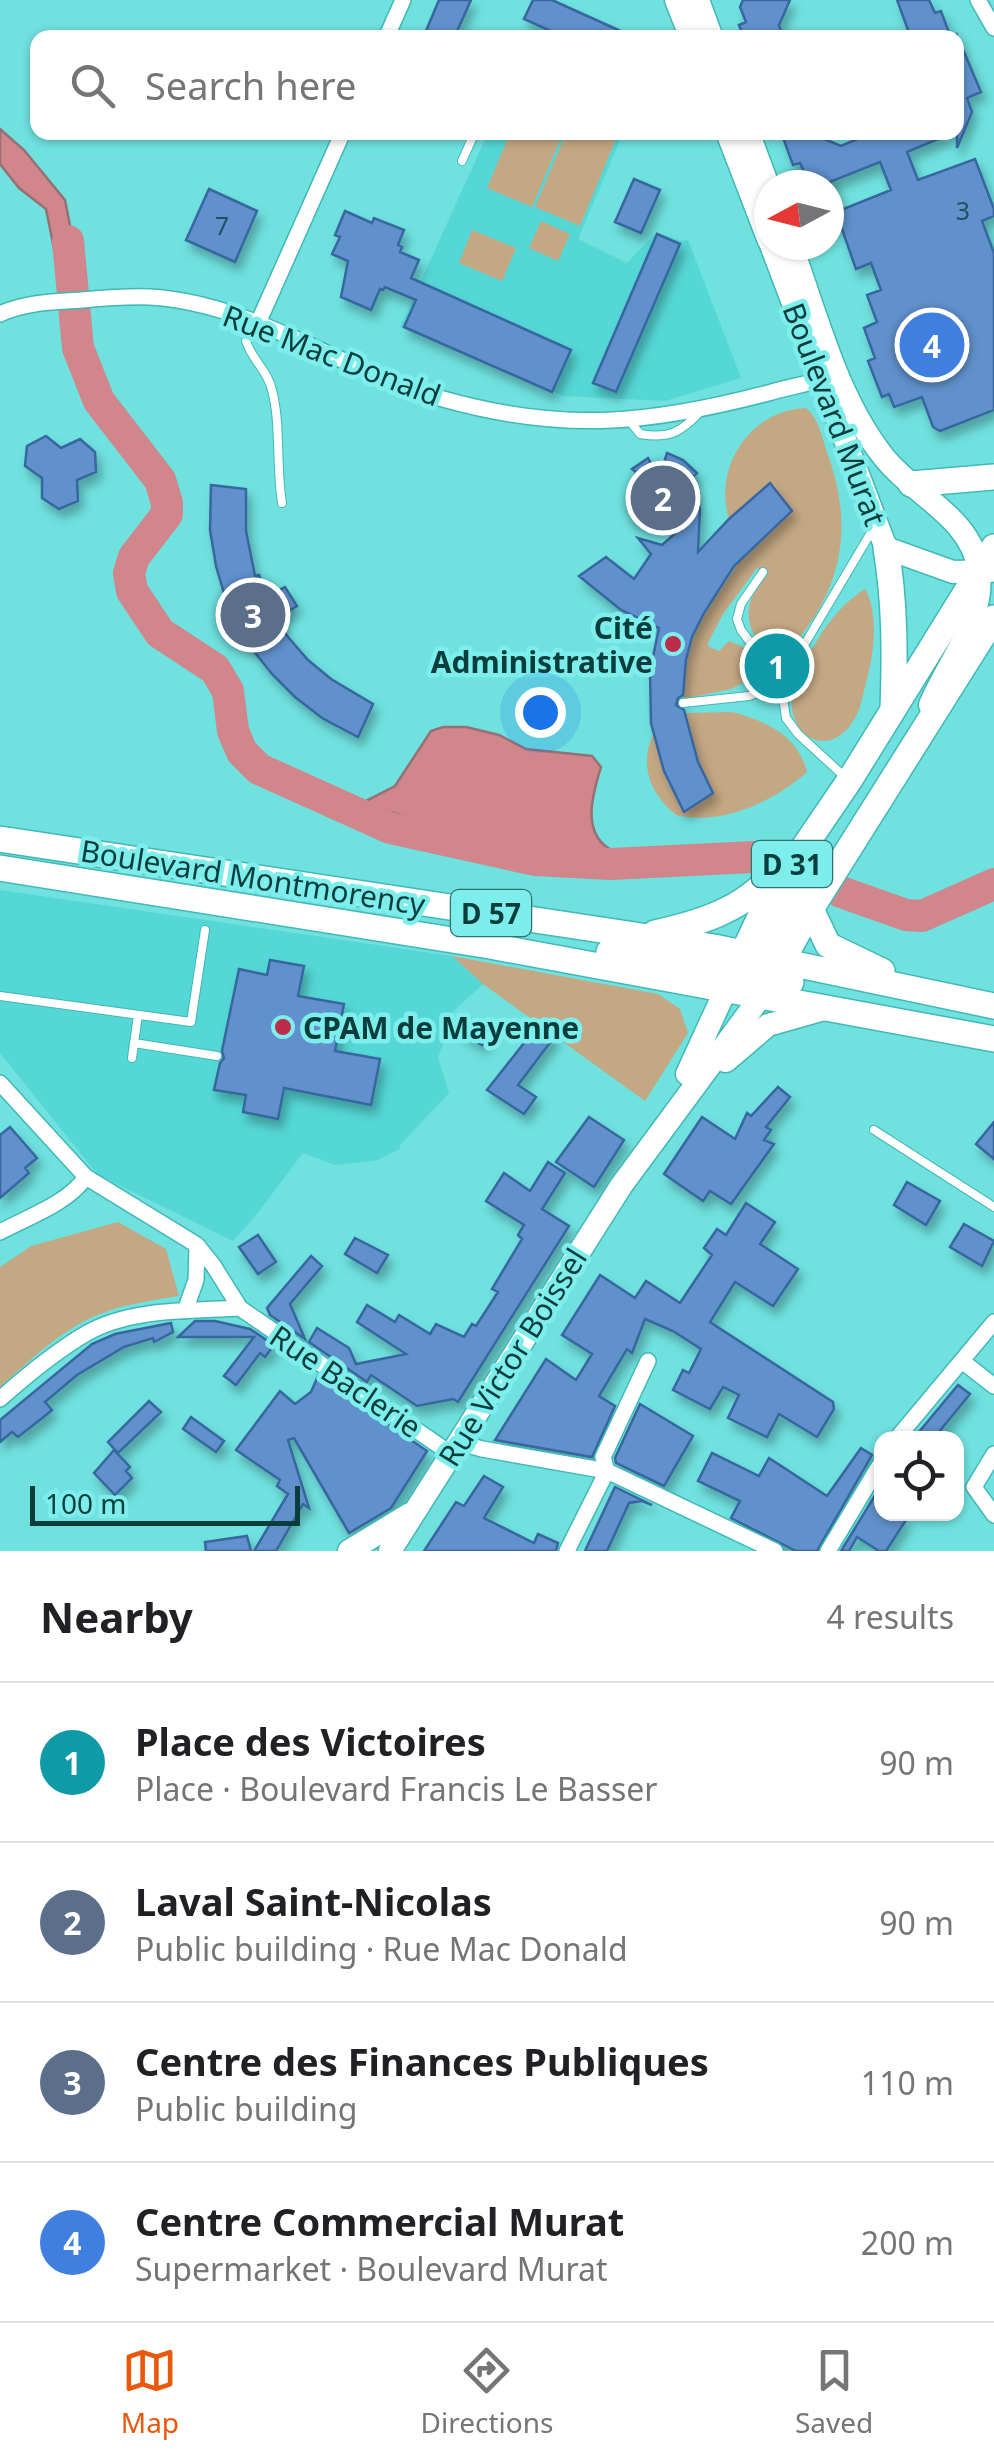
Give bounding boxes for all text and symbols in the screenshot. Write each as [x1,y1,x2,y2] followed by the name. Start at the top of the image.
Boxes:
[30,30,964,140] search box
[65,58,120,113] icon: search
[145,59,356,111] text: Search here
[754,170,844,260] north arrow
[956,193,970,227] house number: 3
[215,208,229,242] house number: 7
[217,295,447,415] street label: Rue Mac Donald
[774,297,896,531] street label: Boulevard Murat
[900,308,964,382] pin: 4
[630,460,696,536] pin: 2
[220,578,286,652] pin: 3
[431,607,653,682] place label: Cité Administrative
[744,628,810,704] pin: 1
[662,633,684,655] marker: Cité Administrative
[515,687,566,738] your location
[78,830,429,925] street label: Boulevard Montmorency
[752,841,832,887] road number: D 31
[451,890,531,936] road number: D 57
[303,1007,579,1048] place label: CPAM de Mayenne
[272,1016,294,1038] marker: CPAM de Mayenne
[428,1240,596,1474] street label: Rue Victor Boissel
[262,1315,430,1447] street label: Rue Baclerie
[874,1431,964,1521] map controls
[874,1431,964,1521] button: locate
[30,1481,300,1526] scale bar
[45,1484,127,1522] text: 100 m
[40,1588,193,1645] text: Nearby
[827,1595,954,1638] text: 4 results
[135,1715,486,1767] text: Place des Victoires
[63,1741,82,1784] text: 1
[879,1741,954,1784] text: 90 m
[135,1767,658,1810] text: Place · Boulevard Francis Le Basser
[135,1875,492,1927] text: Laval Saint-Nicolas
[63,1901,82,1944] text: 2
[879,1901,954,1944] text: 90 m
[135,1927,628,1970] text: Public building · Rue Mac Donald
[135,2035,709,2087] text: Centre des Finances Publiques
[63,2061,82,2104] text: 3
[861,2061,954,2104] text: 110 m
[135,2087,357,2130] text: Public building
[135,2195,624,2247] text: Centre Commercial Murat
[63,2221,82,2264] text: 4
[861,2221,954,2264] text: 200 m
[135,2247,608,2290] text: Supermarket · Boulevard Murat
[121,2343,179,2441] tab: Map
[421,2343,553,2441] tab: Directions
[795,2343,873,2441] tab: Saved

